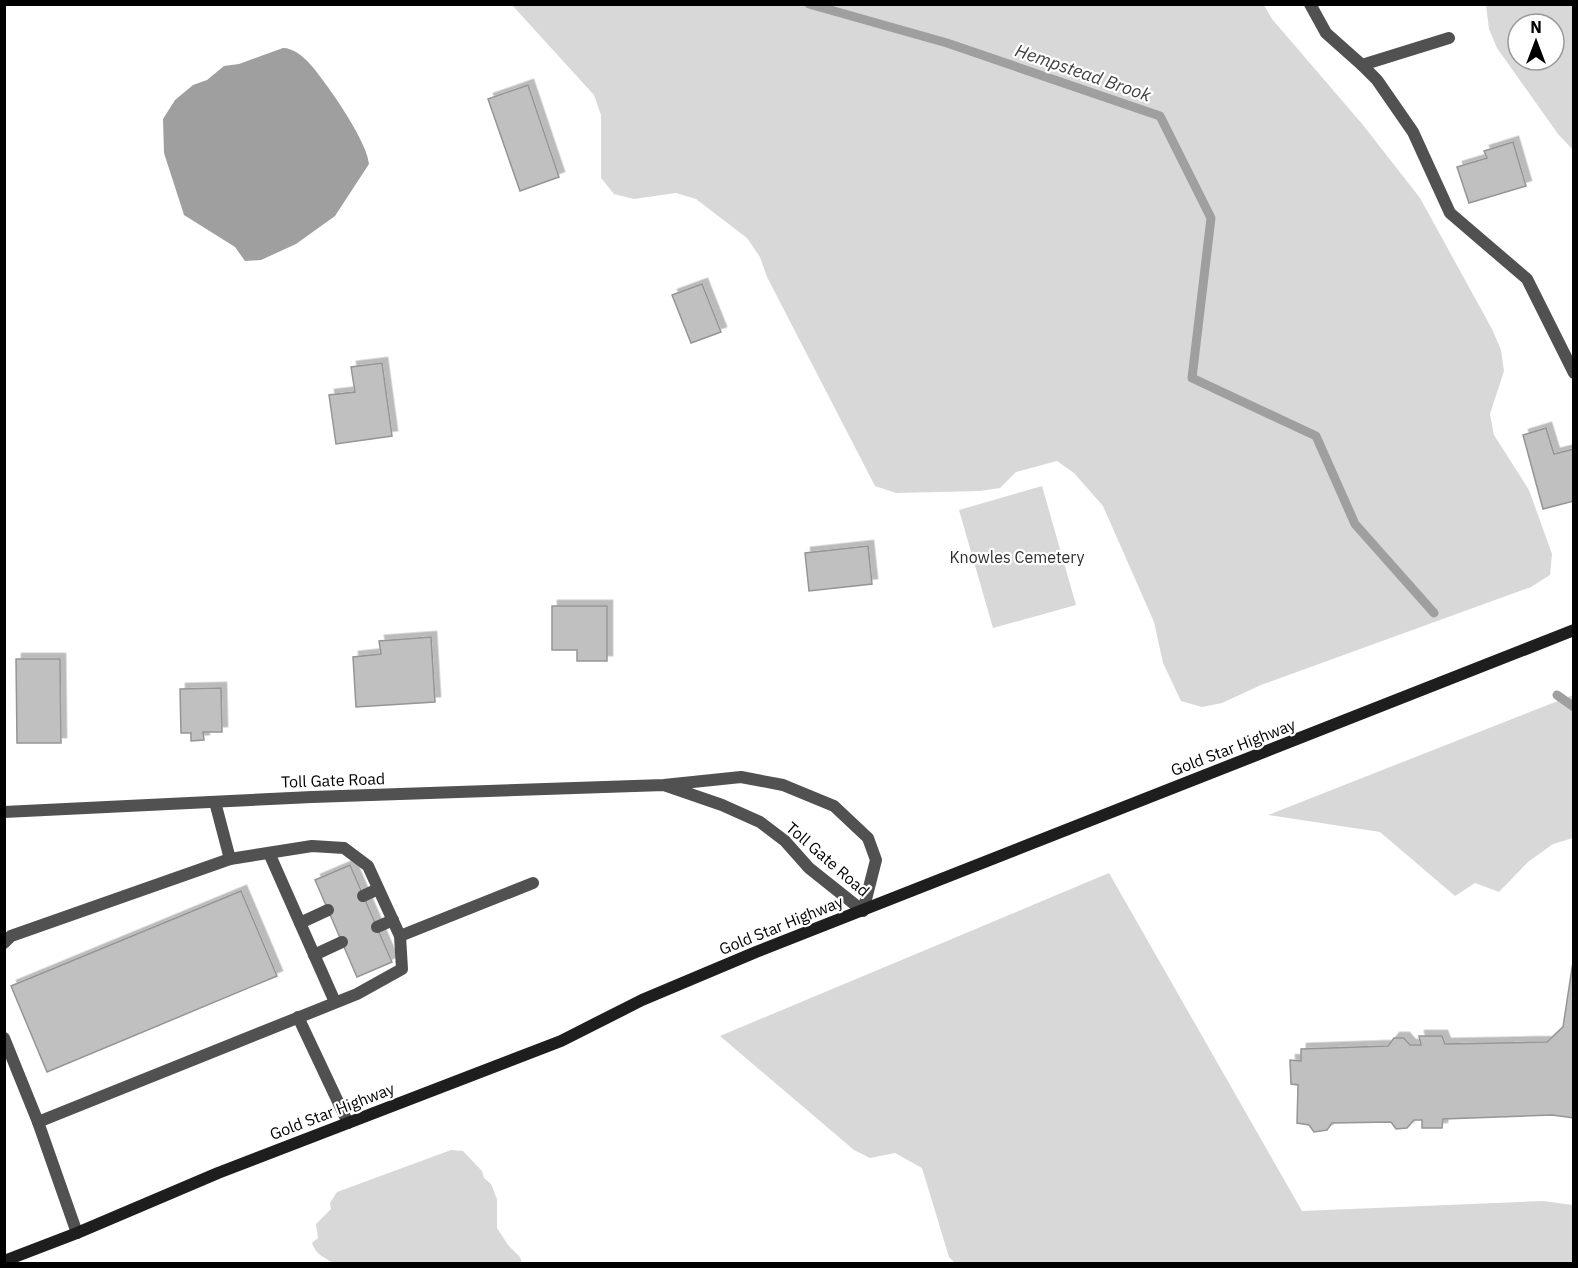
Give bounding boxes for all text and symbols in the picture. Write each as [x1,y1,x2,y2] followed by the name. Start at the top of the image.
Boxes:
[1506,12,1566,72] north arrow
[1530,17,1542,37] text: N
[1012,38,1155,107] water label: Hempstead Brook
[950,547,1084,567] park label: Knowles Cemetery
[1168,714,1298,780] street label: Gold Star Highway
[281,768,385,792] street label: Toll Gate Road
[782,817,874,901] street label: Toll Gate Road
[716,891,846,959] street label: Gold Star Highway
[267,1078,397,1144] street label: Gold Star Highway

